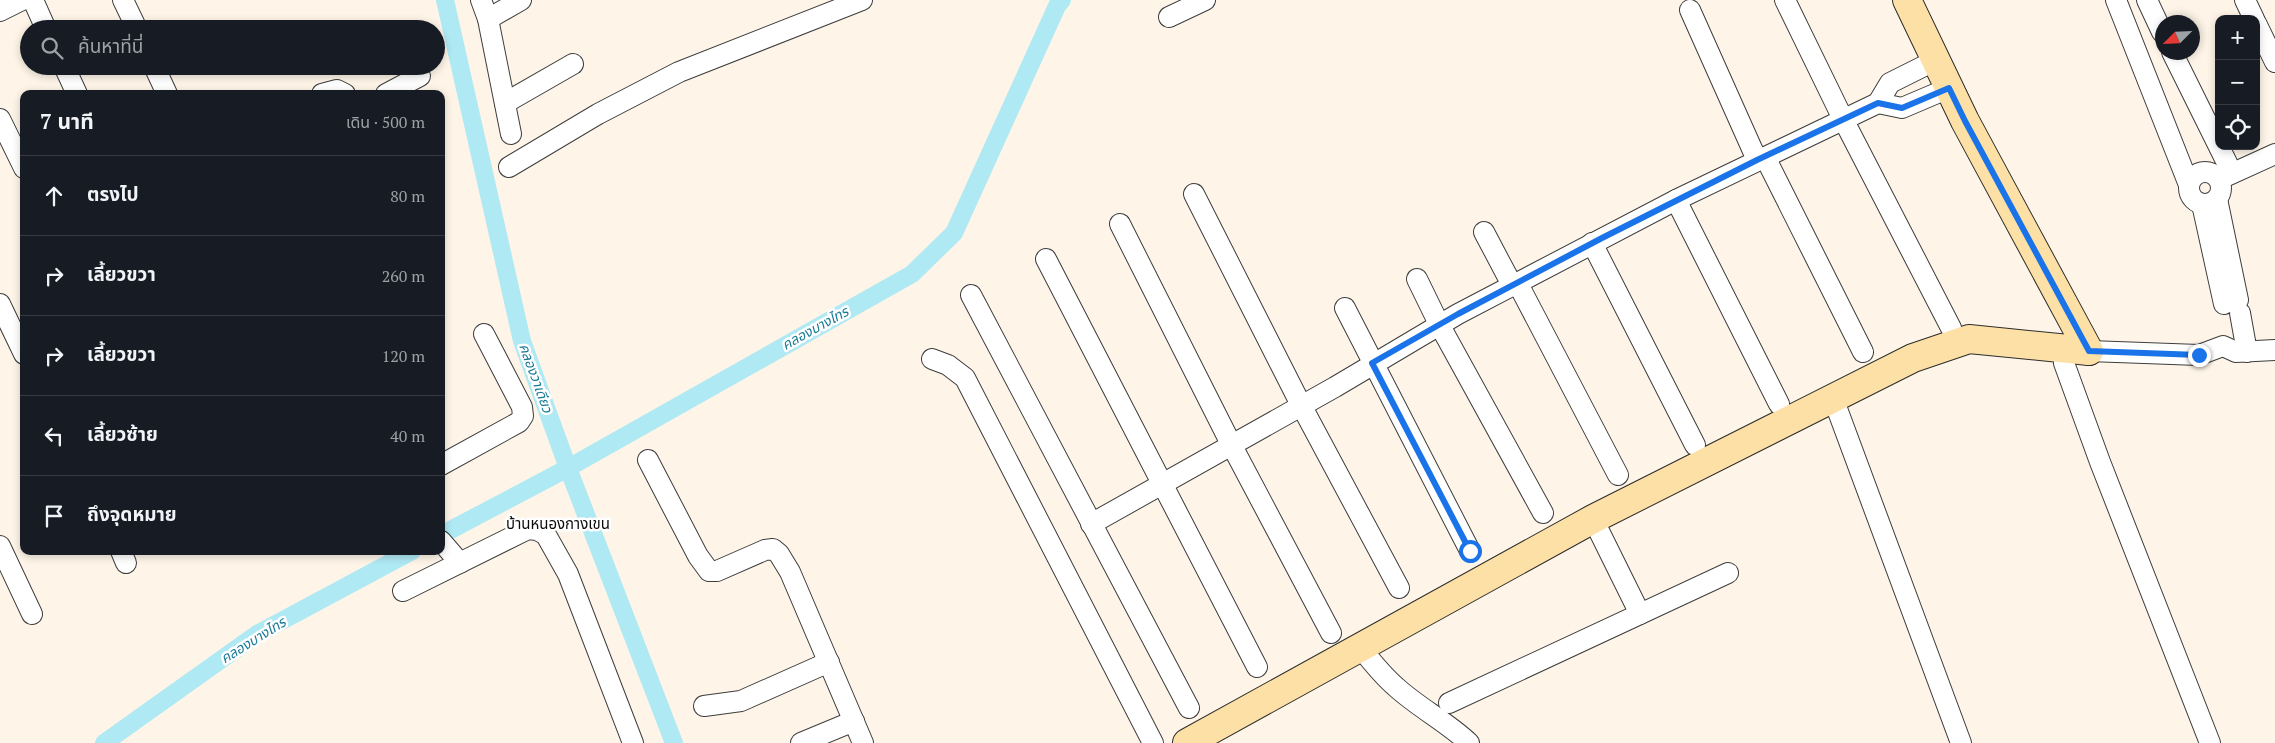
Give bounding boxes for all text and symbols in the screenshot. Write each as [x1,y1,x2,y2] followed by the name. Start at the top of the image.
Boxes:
[2155,15,2200,60] north arrow
[2215,15,2260,150] map controls
[2215,15,2260,60] button: +
[20,20,445,75] search box
[78,33,143,58] text: ค้นหาที่นี่
[38,34,66,62] icon: search
[2215,60,2260,105] button: −
[2215,105,2260,150] button: locate
[40,107,94,135] text: 7 นาที
[346,111,425,133] text: เดิน · 500 m
[87,181,139,206] text: ตรงไป
[40,182,68,210] icon: ahead
[390,185,425,207] text: 80 m
[87,261,156,286] text: เลี้ยวขวา
[40,262,68,290] icon: right
[382,265,425,287] text: 260 m
[778,301,852,354] water label: คลองบางไทร
[515,340,558,416] water label: คลองวาเดียว
[87,341,156,366] text: เลี้ยวขวา
[40,342,68,370] icon: right
[2188,344,2211,367] route end
[382,345,425,367] text: 120 m
[87,421,158,446] text: เลี้ยวซ้าย
[40,422,68,450] icon: left
[390,425,425,447] text: 40 m
[87,501,177,526] text: ถึงจุดหมาย
[40,502,68,530] icon: arrive
[506,513,610,533] district label: บ้านหนองกางเขน
[1459,540,1482,563] route start
[217,611,290,667] water label: คลองบางไทร

